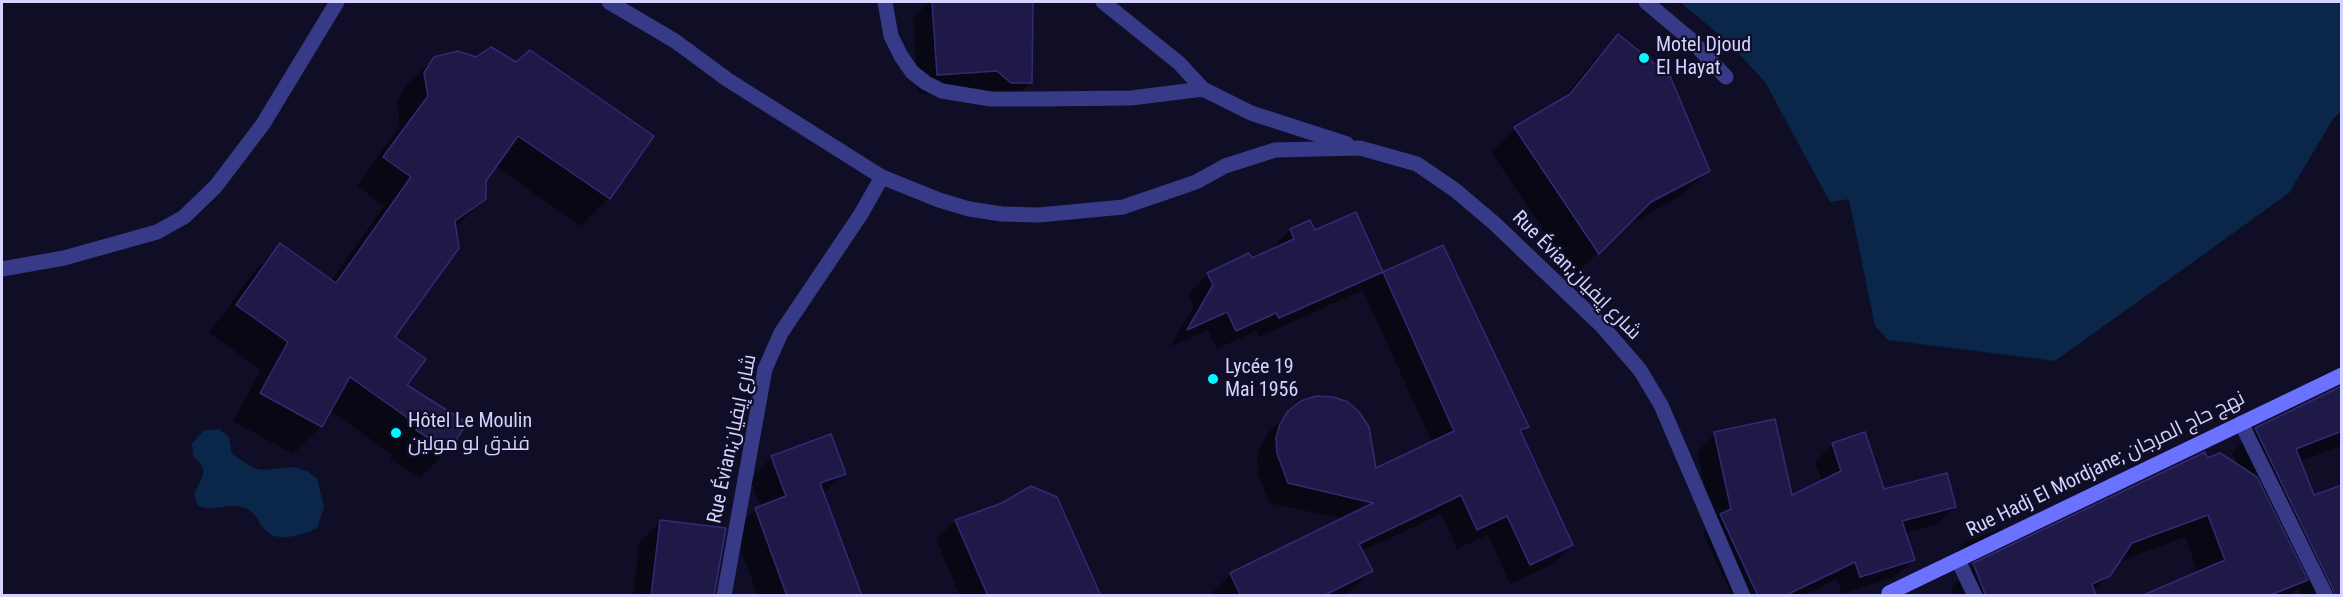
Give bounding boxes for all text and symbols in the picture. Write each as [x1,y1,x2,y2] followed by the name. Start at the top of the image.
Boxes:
[1656,34,1751,81] place label: Motel Djoud El Hayat
[1637,51,1651,65] marker: Motel Djoud El Hayat
[1507,207,1645,345] street label: Rue Évian;شارع إيفيان
[703,352,763,526] street label: Rue Évian;شارع إيفيان
[1225,356,1298,403] place label: Lycée 19 Mai 1956
[1206,372,1220,386] marker: Lycée 19 Mai 1956
[1963,387,2249,543] street label: Rue Hadj El Mordjane; نهج حاج المرجان
[408,410,532,457] place label: Hôtel Le Moulin فندق لو مولين
[389,426,403,440] marker: Hôtel Le Moulin فندق لو مولين

